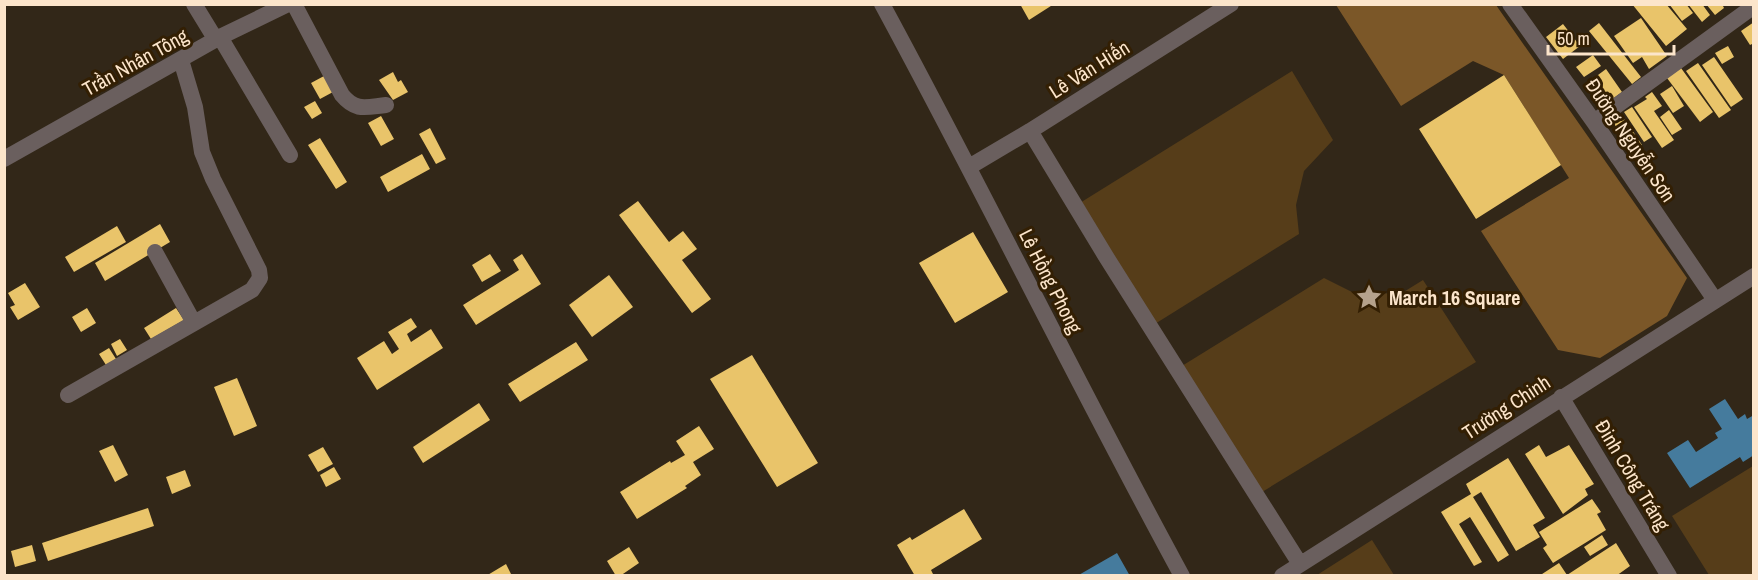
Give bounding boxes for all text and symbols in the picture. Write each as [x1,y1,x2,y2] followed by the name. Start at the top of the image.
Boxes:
[1548,18,1674,56] scale bar
[77,22,193,102] street label: Trần Nhân Tông
[1557,26,1590,51] text: 50 m
[1044,34,1134,104] street label: Lê Văn Hiến
[1580,73,1682,207] street label: Đường Nguyễn Sơn
[1013,224,1089,338] street label: Lê Hồng Phong
[1354,282,1384,312] place icon: March 16 Square
[1389,284,1520,311] place label: March 16 Square
[1457,369,1555,445] street label: Trường Chinh
[1589,415,1677,535] street label: Đinh Công Tráng

